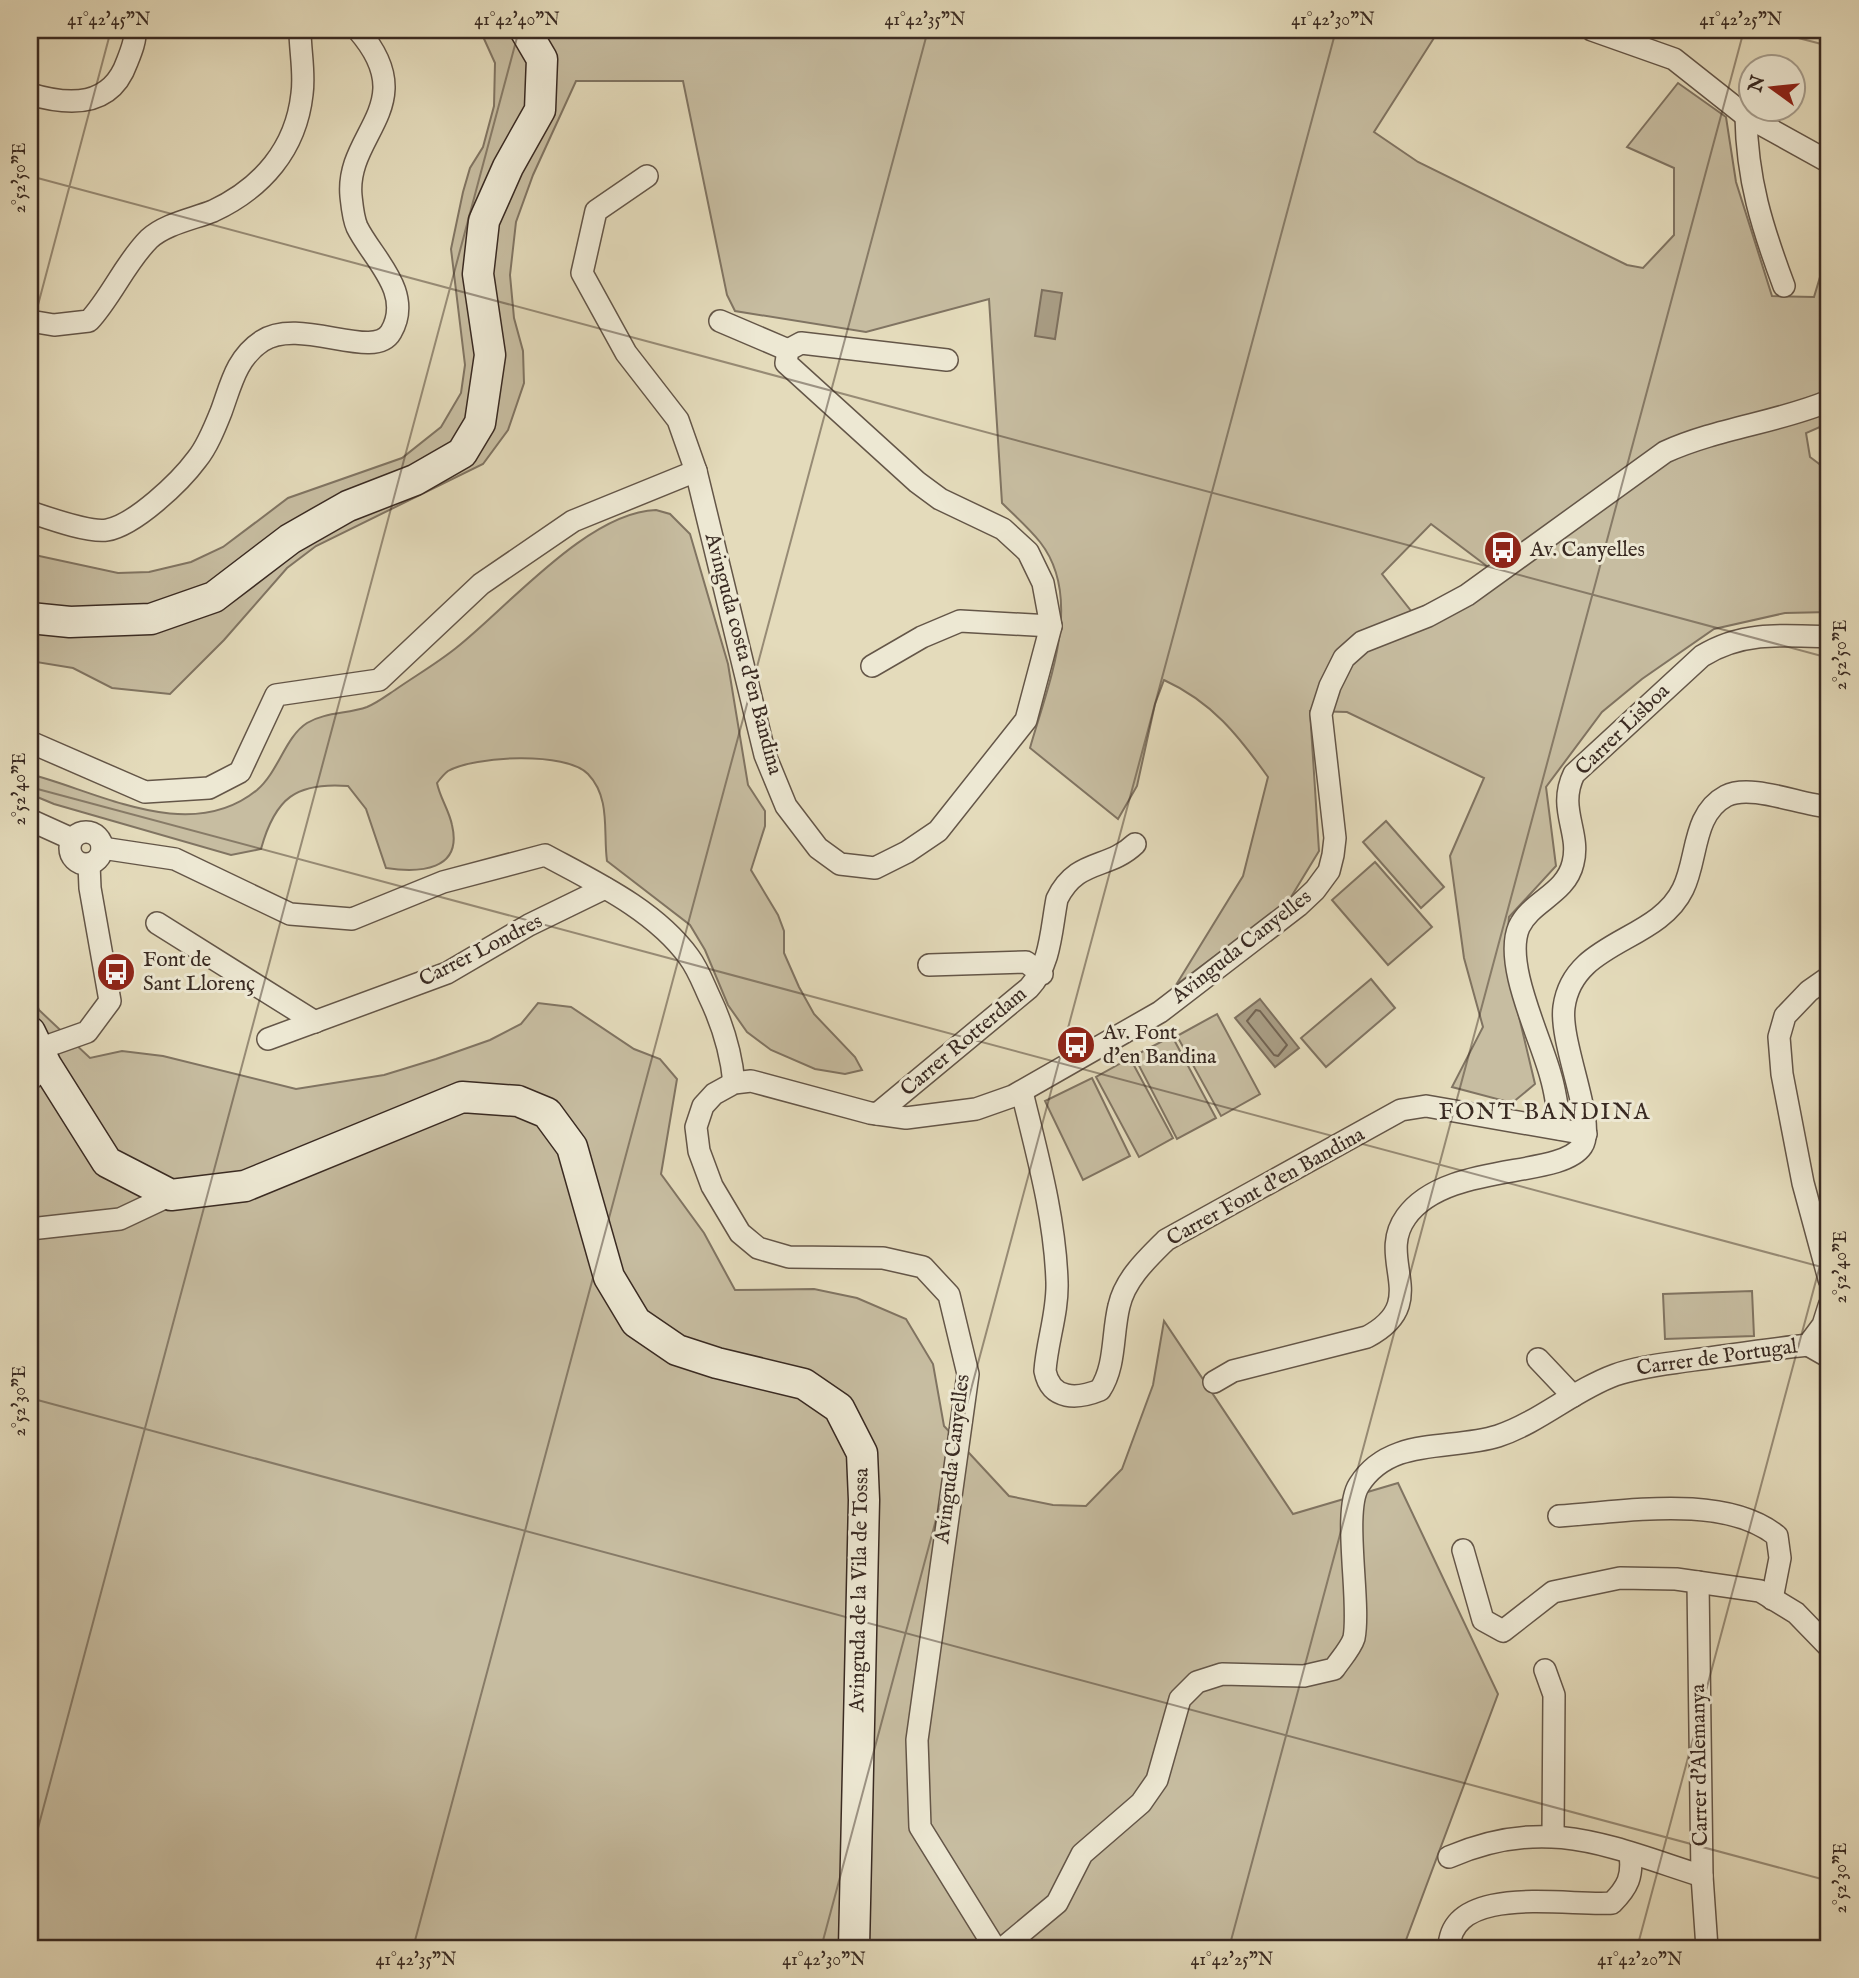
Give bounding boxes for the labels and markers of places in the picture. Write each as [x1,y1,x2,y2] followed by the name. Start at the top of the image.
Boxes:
[1482,529,1524,571] bus stop icon: Av. Canyelles
[1529,537,1645,564] place label: Av. Canyelles
[143,947,255,998] place label: Font de Sant Llorenç
[95,951,137,993] bus stop icon: Font de Sant Llorenç
[1102,1020,1217,1071] place label: Av. Font d'en Bandina
[1055,1024,1097,1066] bus stop icon: Av. Font d'en Bandina

